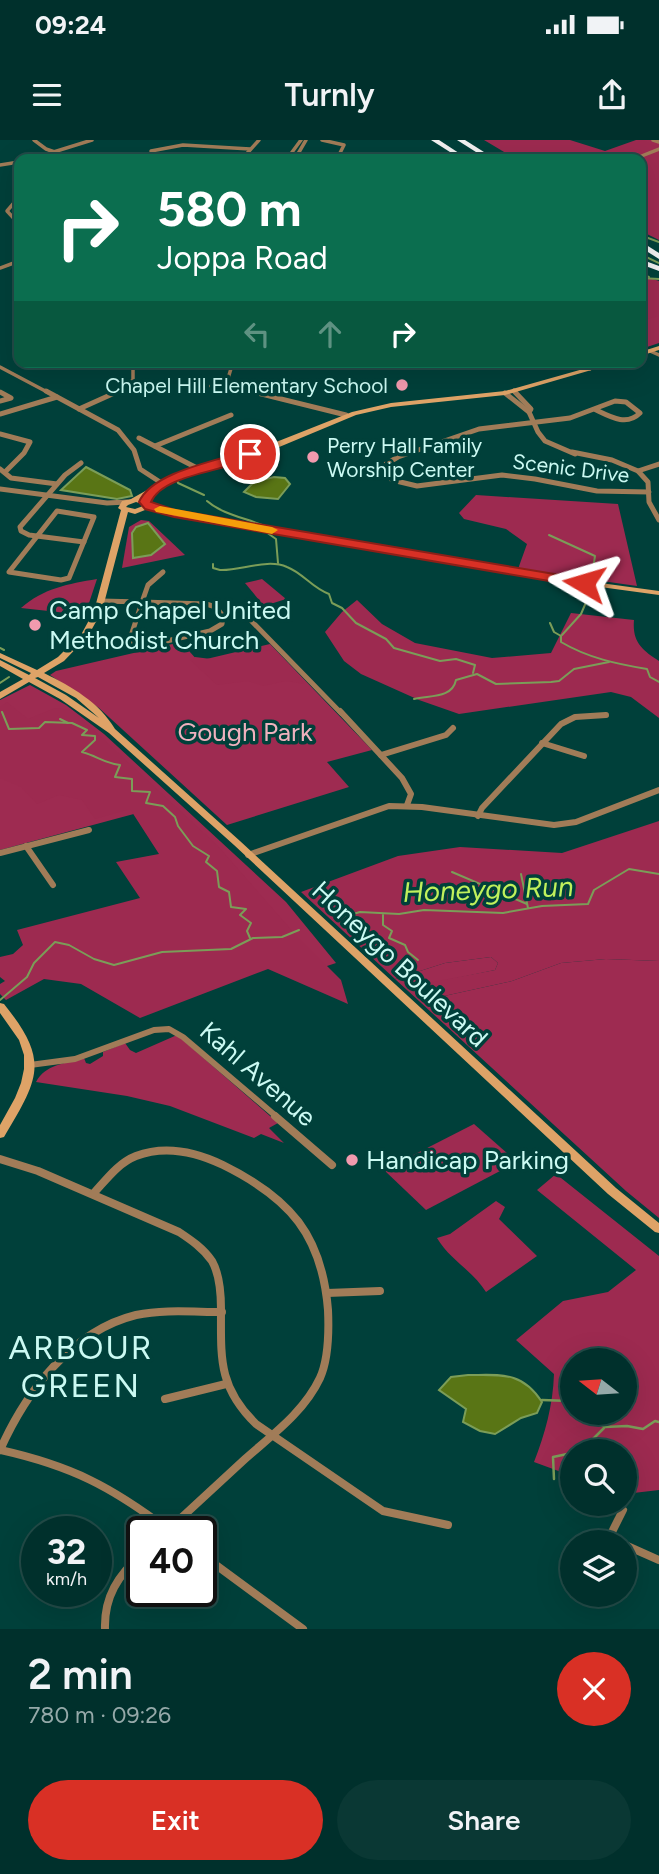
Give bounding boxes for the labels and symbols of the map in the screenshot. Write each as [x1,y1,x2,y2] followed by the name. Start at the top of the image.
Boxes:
[105,373,388,398] place label: Chapel Hill Elementary School
[394,377,410,393] marker: Chapel Hill Elementary School
[220,424,280,484] pin
[327,433,482,482] place label: Perry Hall Family Worship Center
[511,448,631,488] street label: Scenic Drive
[305,449,321,465] marker: Perry Hall Family Worship Center
[547,546,621,620] position arrow
[49,594,291,656] place label: Camp Chapel United Methodist Church
[27,617,43,633] marker: Camp Chapel United Methodist Church
[178,716,313,748] park label: Gough Park
[402,869,574,909] water label: Honeygo Run
[305,874,495,1054] street label: Honeygo Boulevard
[193,1015,323,1133] street label: Kahl Avenue
[366,1144,569,1176] place label: Handicap Parking
[344,1152,360,1168] marker: Handicap Parking
[9,1328,153,1405] district label: ARBOUR GREEN
[560,1348,637,1424] north arrow
[126,1516,217,1607] speed limit sign: 40

